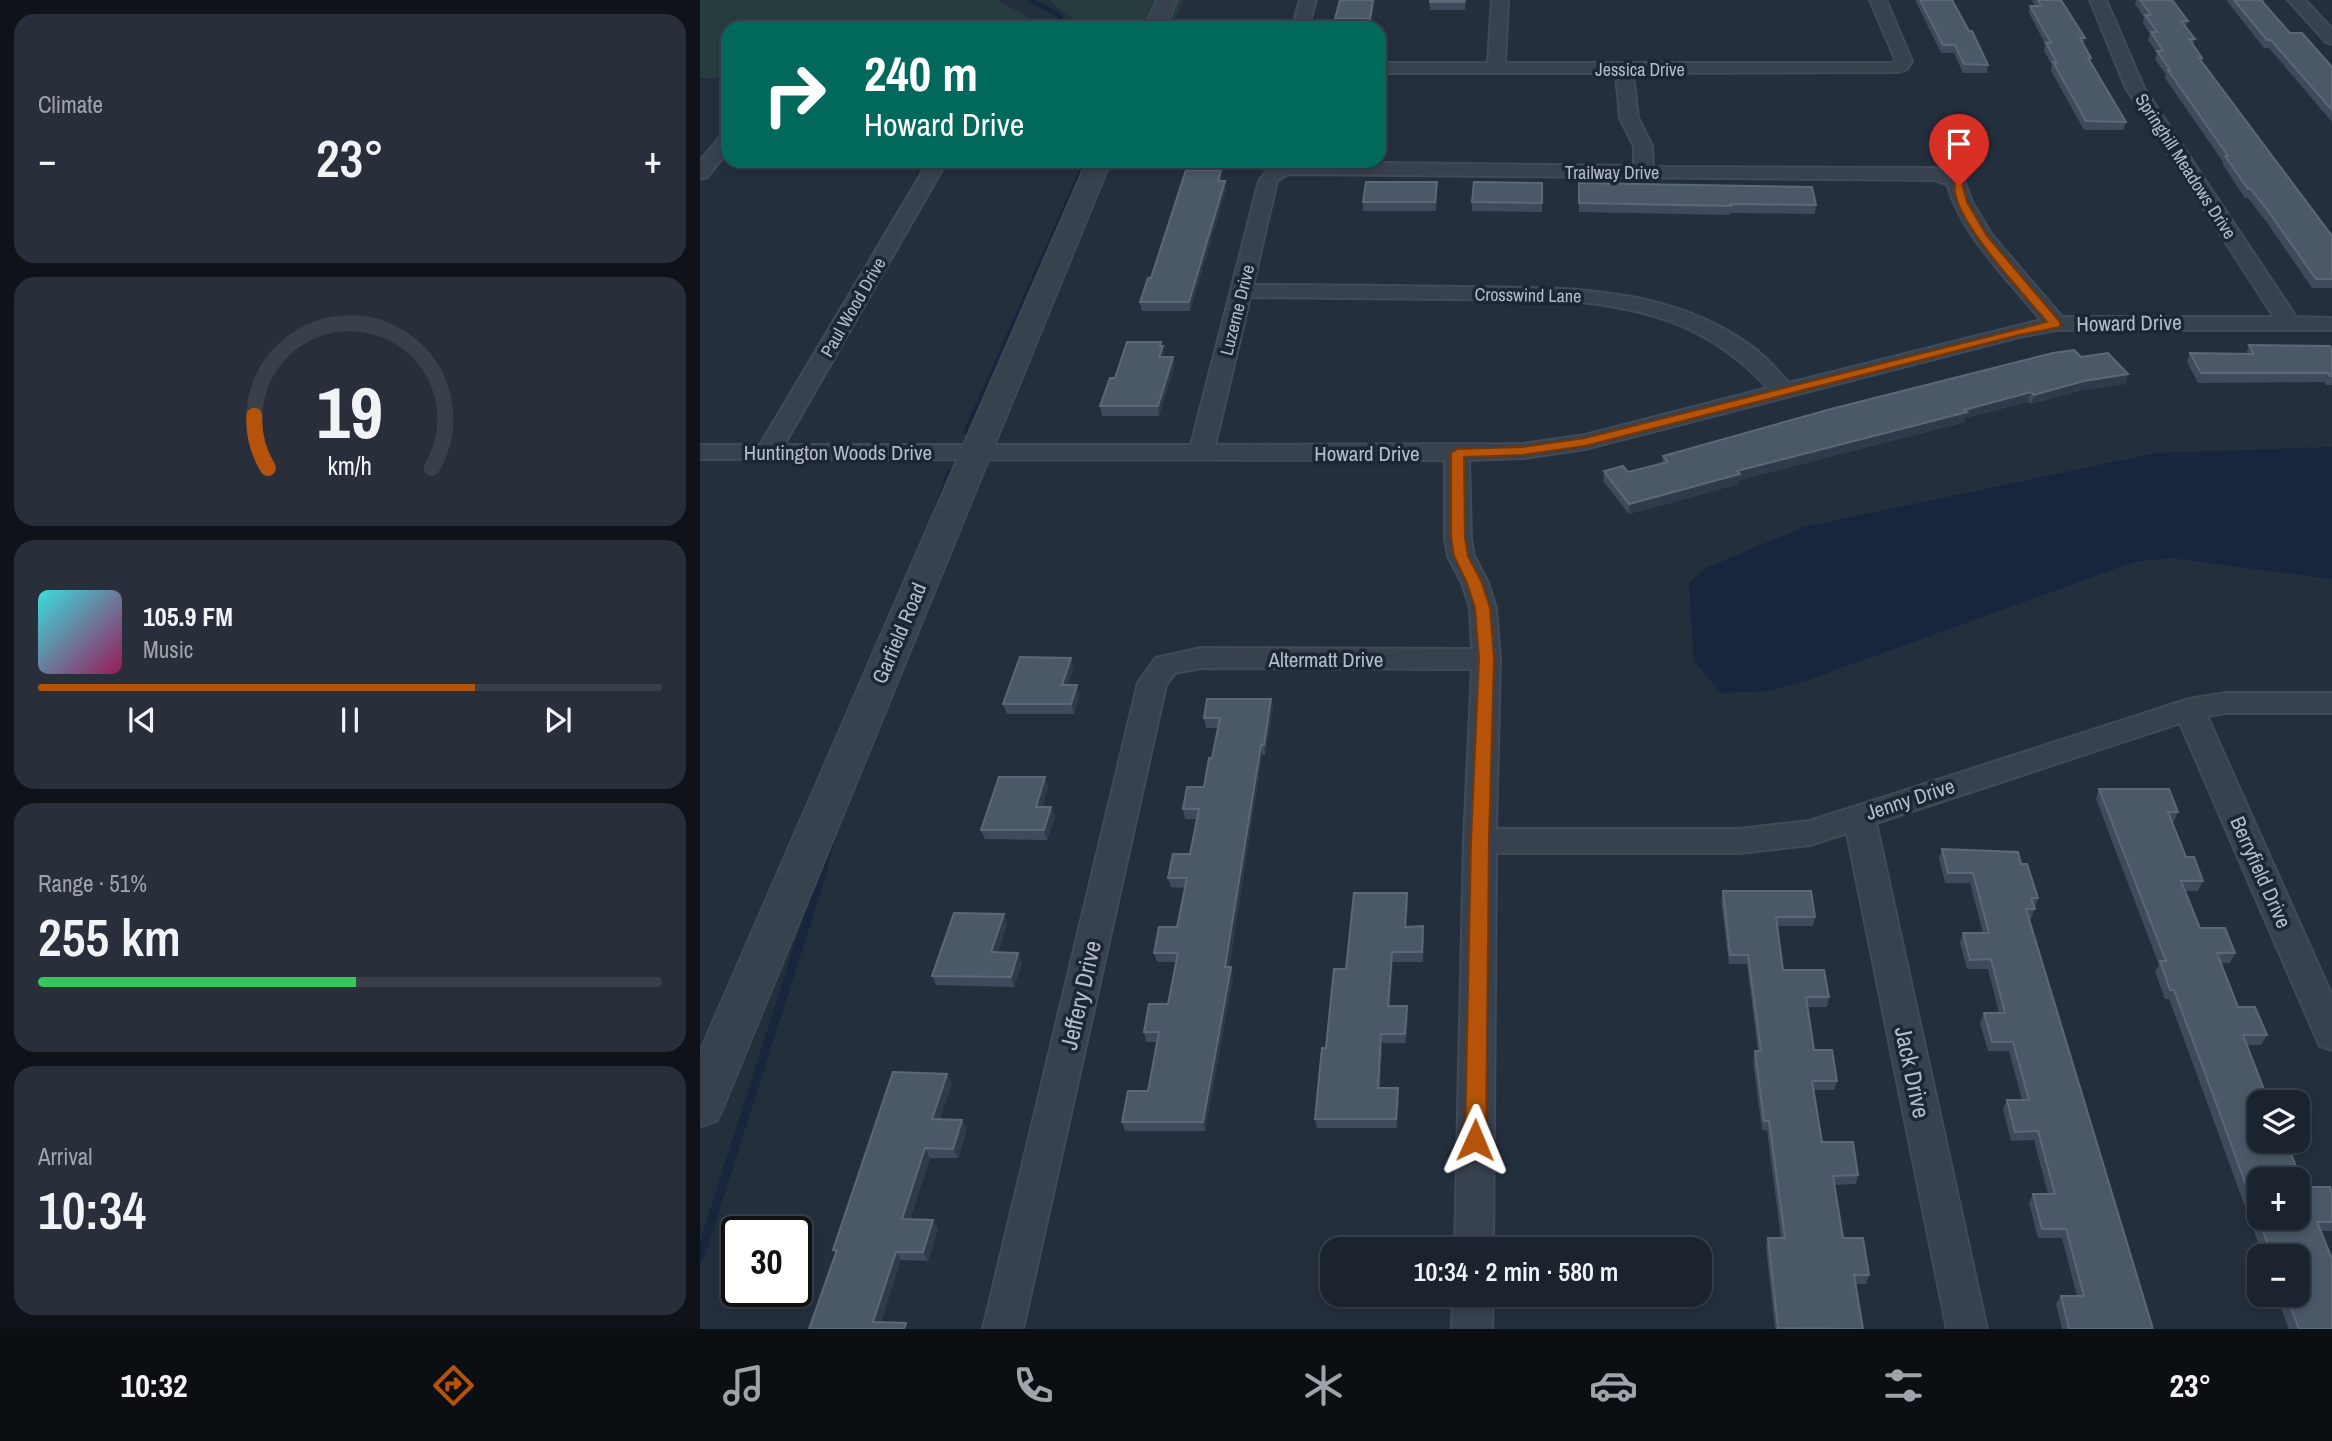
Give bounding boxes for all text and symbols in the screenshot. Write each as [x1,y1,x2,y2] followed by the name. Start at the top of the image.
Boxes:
[864,40,978,106] text: 240 m
[749,49,840,140] icon: right
[1595,57,1685,82] street label: Jessica Drive
[2129,88,2243,244] street label: Springhill Meadows Drive
[38,89,103,120] text: Climate
[864,103,1024,146] text: Howard Drive
[1929,114,1989,186] pin
[316,123,384,193] text: 23°
[1940,125,1978,163] icon: arrive
[38,134,56,185] text: −
[644,134,662,185] text: +
[1565,160,1659,185] street label: Trailway Drive
[814,253,892,361] street label: Paul Wood Drive
[1214,262,1260,358] street label: Luzerne Drive
[1474,282,1582,308] street label: Crosswind Lane
[2076,308,2182,338] street label: Howard Drive
[317,363,383,461] text: 19
[744,438,932,467] street label: Huntington Woods Drive
[1314,439,1420,468] street label: Howard Drive
[328,448,372,482] text: km/h
[865,578,933,688] street label: Garfield Road
[143,599,233,634] text: 105.9 FM
[143,634,193,665] text: Music
[1268,645,1383,674] street label: Altermatt Drive
[123,701,161,739] icon: previous
[331,701,369,739] icon: pause
[539,701,577,739] icon: next
[1862,771,1958,827] street label: Jenny Drive
[2223,811,2299,933] street label: Berryfield Drive
[38,868,147,899] text: Range · 51%
[38,902,181,972] text: 255 km
[1052,937,1108,1053] street label: Jeffery Drive
[1888,1023,1938,1121] street label: Jack Drive
[2247,1090,2310,1307] map controls
[2247,1090,2310,1153] button: layers
[1438,1103,1512,1177] position arrow
[38,1141,93,1172] text: Arrival
[2247,1167,2310,1230] button: +
[38,1175,146,1245] text: 10:34
[721,1216,812,1307] speed limit sign: 30
[2247,1244,2310,1307] button: −
[1414,1254,1618,1289] text: 10:34 · 2 min · 580 m
[429,1361,478,1410] icon: directions
[719,1361,768,1410] icon: music
[1009,1361,1058,1410] icon: phone
[1299,1361,1348,1410] icon: climate
[1589,1361,1638,1410] icon: car
[1879,1361,1928,1410] icon: filters
[121,1364,188,1407] text: 10:32
[2169,1364,2211,1407] text: 23°

